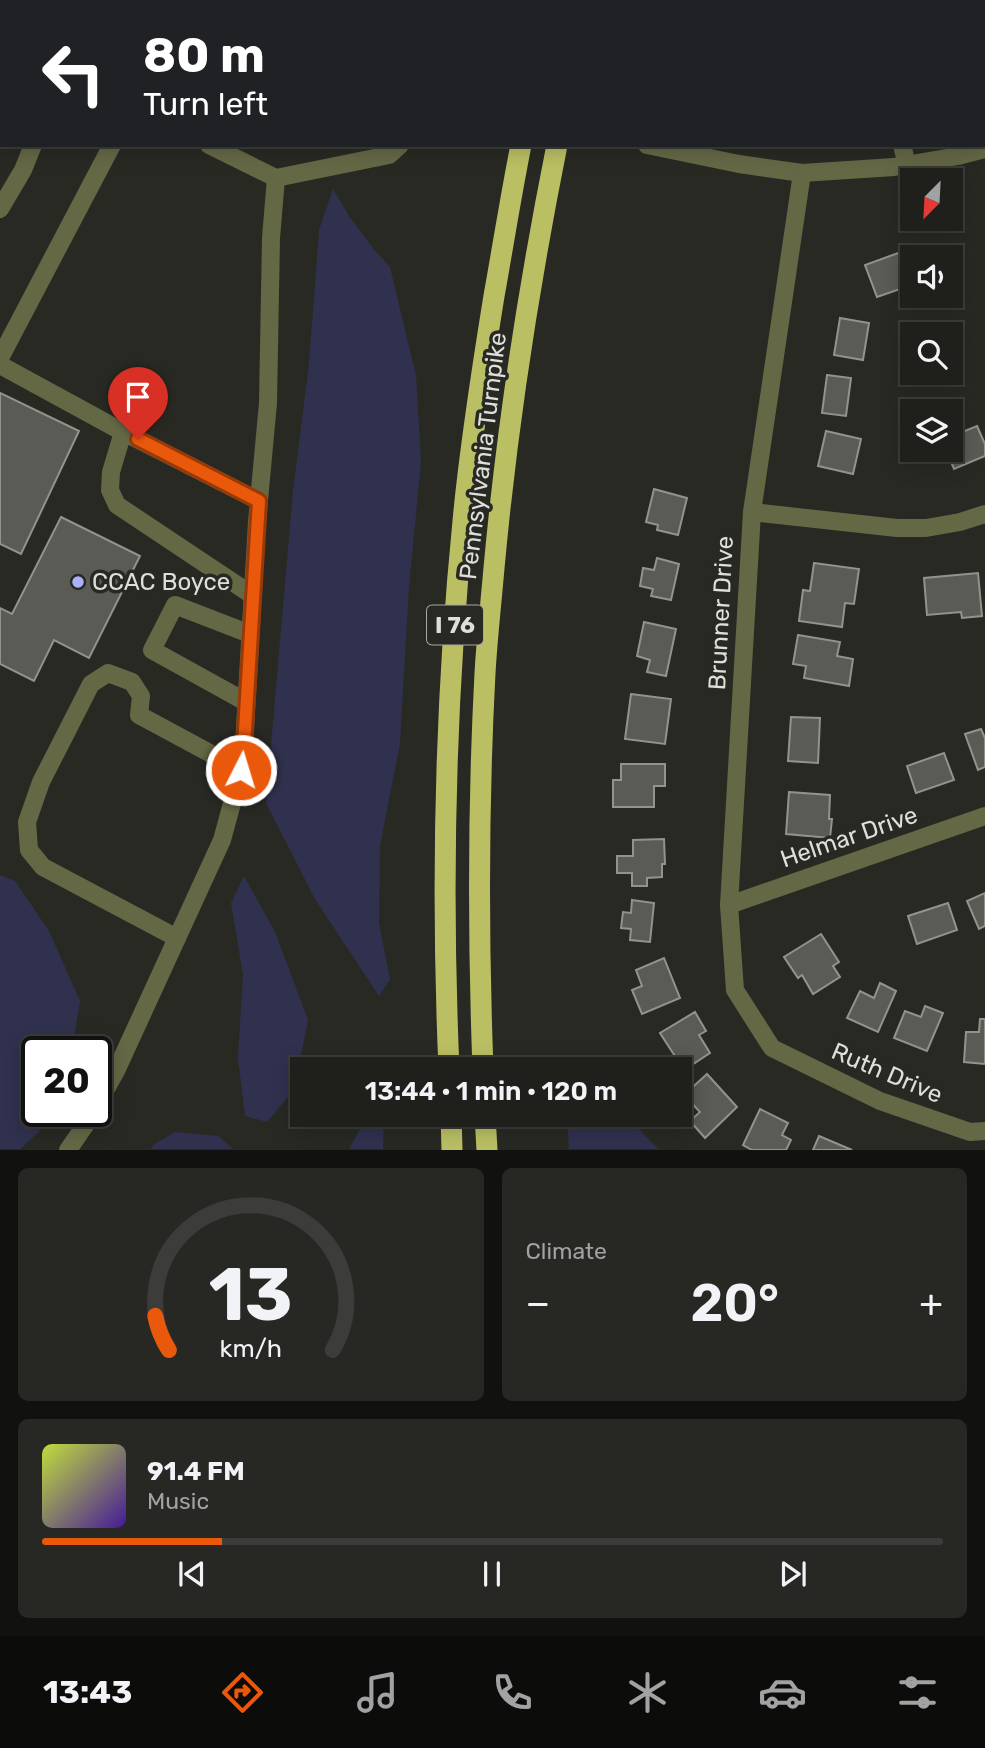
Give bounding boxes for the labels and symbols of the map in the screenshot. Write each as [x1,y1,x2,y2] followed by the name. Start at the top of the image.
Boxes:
[900,168,962,231] north arrow
[454,331,512,581] street label: Pennsylvania Turnpike
[108,367,168,439] pin
[703,535,739,691] street label: Brunner Drive
[92,568,230,596] place label: CCAC Boyce
[70,574,86,590] marker: CCAC Boyce
[427,606,483,645] road number: I 76
[204,733,278,807] position arrow
[777,800,921,874] street label: Helmar Drive
[21,1036,112,1127] speed limit sign: 20
[827,1037,947,1109] street label: Ruth Drive

